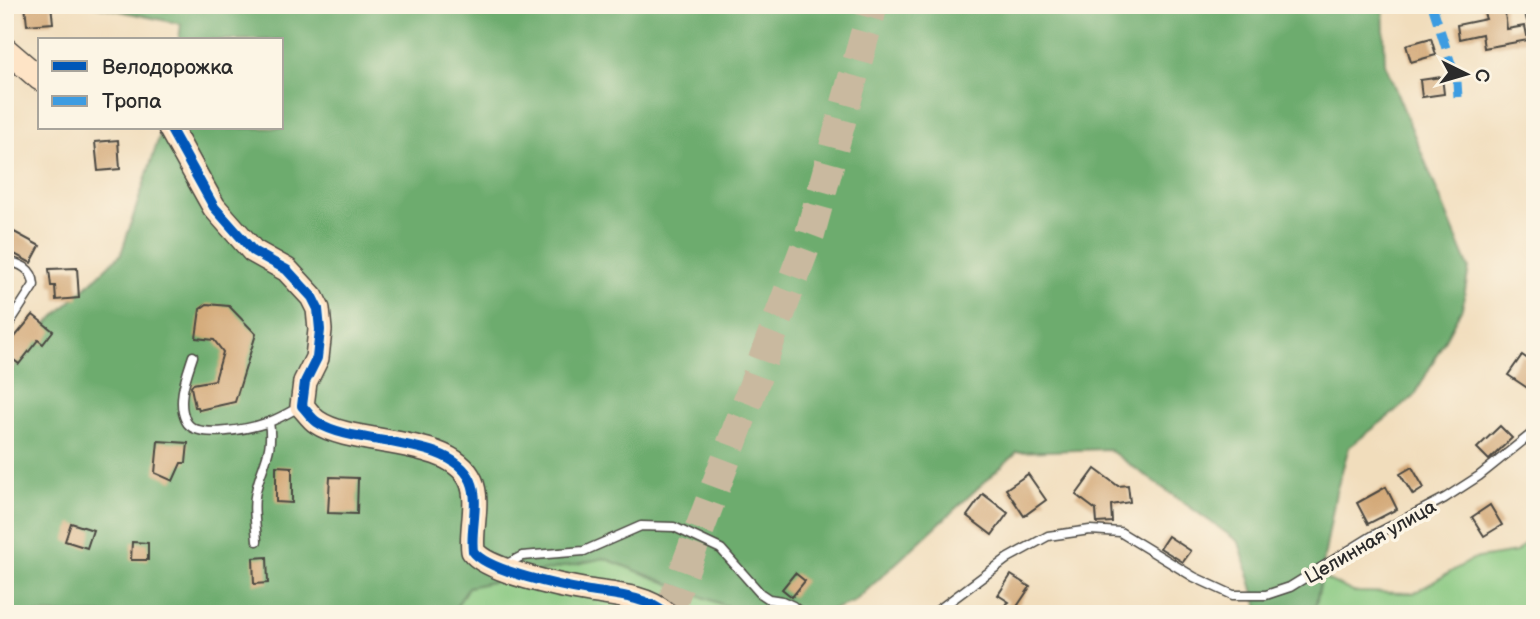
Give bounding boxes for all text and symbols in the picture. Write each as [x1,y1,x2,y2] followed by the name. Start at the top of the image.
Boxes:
[38,38,284,130] legend
[1432,38,1502,108] north arrow
[102,55,234,80] text: Велодорожка
[1469,68,1493,83] text: С
[102,89,162,114] text: Тропа
[1301,495,1440,589] street label: Целинная улица

